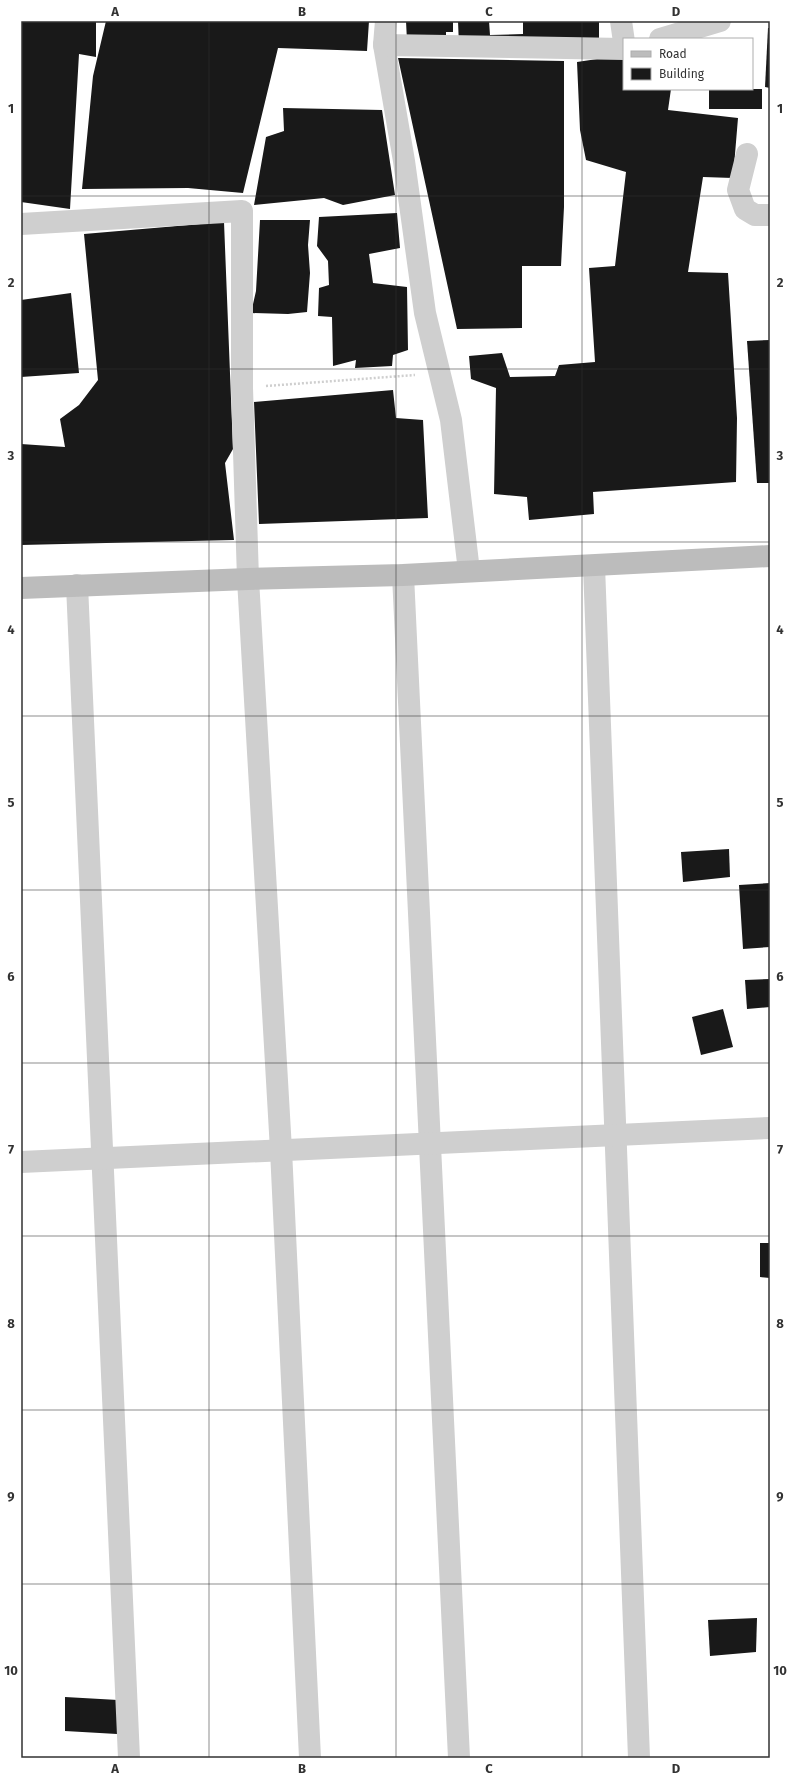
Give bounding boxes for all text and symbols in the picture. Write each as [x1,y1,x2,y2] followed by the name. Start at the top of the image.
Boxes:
[110,4,119,19] text: A
[298,4,306,19] text: B
[485,4,493,19] text: C
[672,4,681,19] text: D
[623,38,753,90] legend
[659,47,687,61] text: Road
[659,67,705,81] text: Building
[8,101,14,116] text: 1
[777,101,783,116] text: 1
[8,275,15,290] text: 2
[777,275,784,290] text: 2
[7,448,15,463] text: 3
[776,448,784,463] text: 3
[7,622,15,637] text: 4
[776,622,784,637] text: 4
[8,795,15,810] text: 5
[777,795,784,810] text: 5
[7,969,15,984] text: 6
[776,969,784,984] text: 6
[8,1142,14,1157] text: 7
[777,1142,783,1157] text: 7
[7,1316,15,1331] text: 8
[776,1316,784,1331] text: 8
[7,1489,15,1504] text: 9
[776,1489,784,1504] text: 9
[4,1663,18,1678] text: 10
[773,1663,787,1678] text: 10
[110,1761,119,1776] text: A
[298,1761,306,1776] text: B
[485,1761,493,1776] text: C
[672,1761,681,1776] text: D

